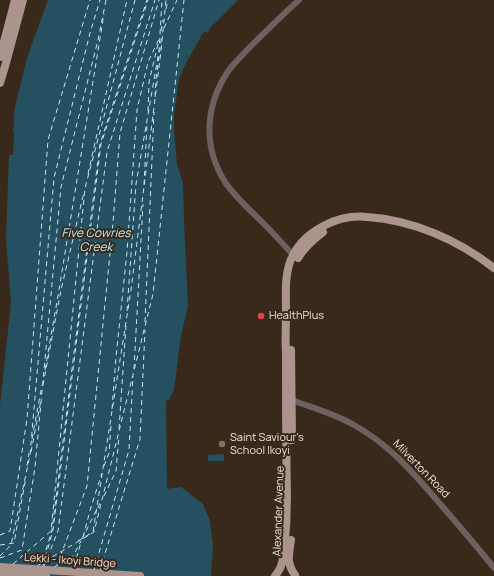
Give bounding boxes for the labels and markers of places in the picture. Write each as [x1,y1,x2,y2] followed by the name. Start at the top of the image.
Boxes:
[269,309,324,323] place label: HealthPlus
[256,311,266,321] marker: HealthPlus
[230,431,304,457] place label: Saint Saviour's School Ikoyi
[217,439,227,449] marker: Saint Saviour's School Ikoyi

